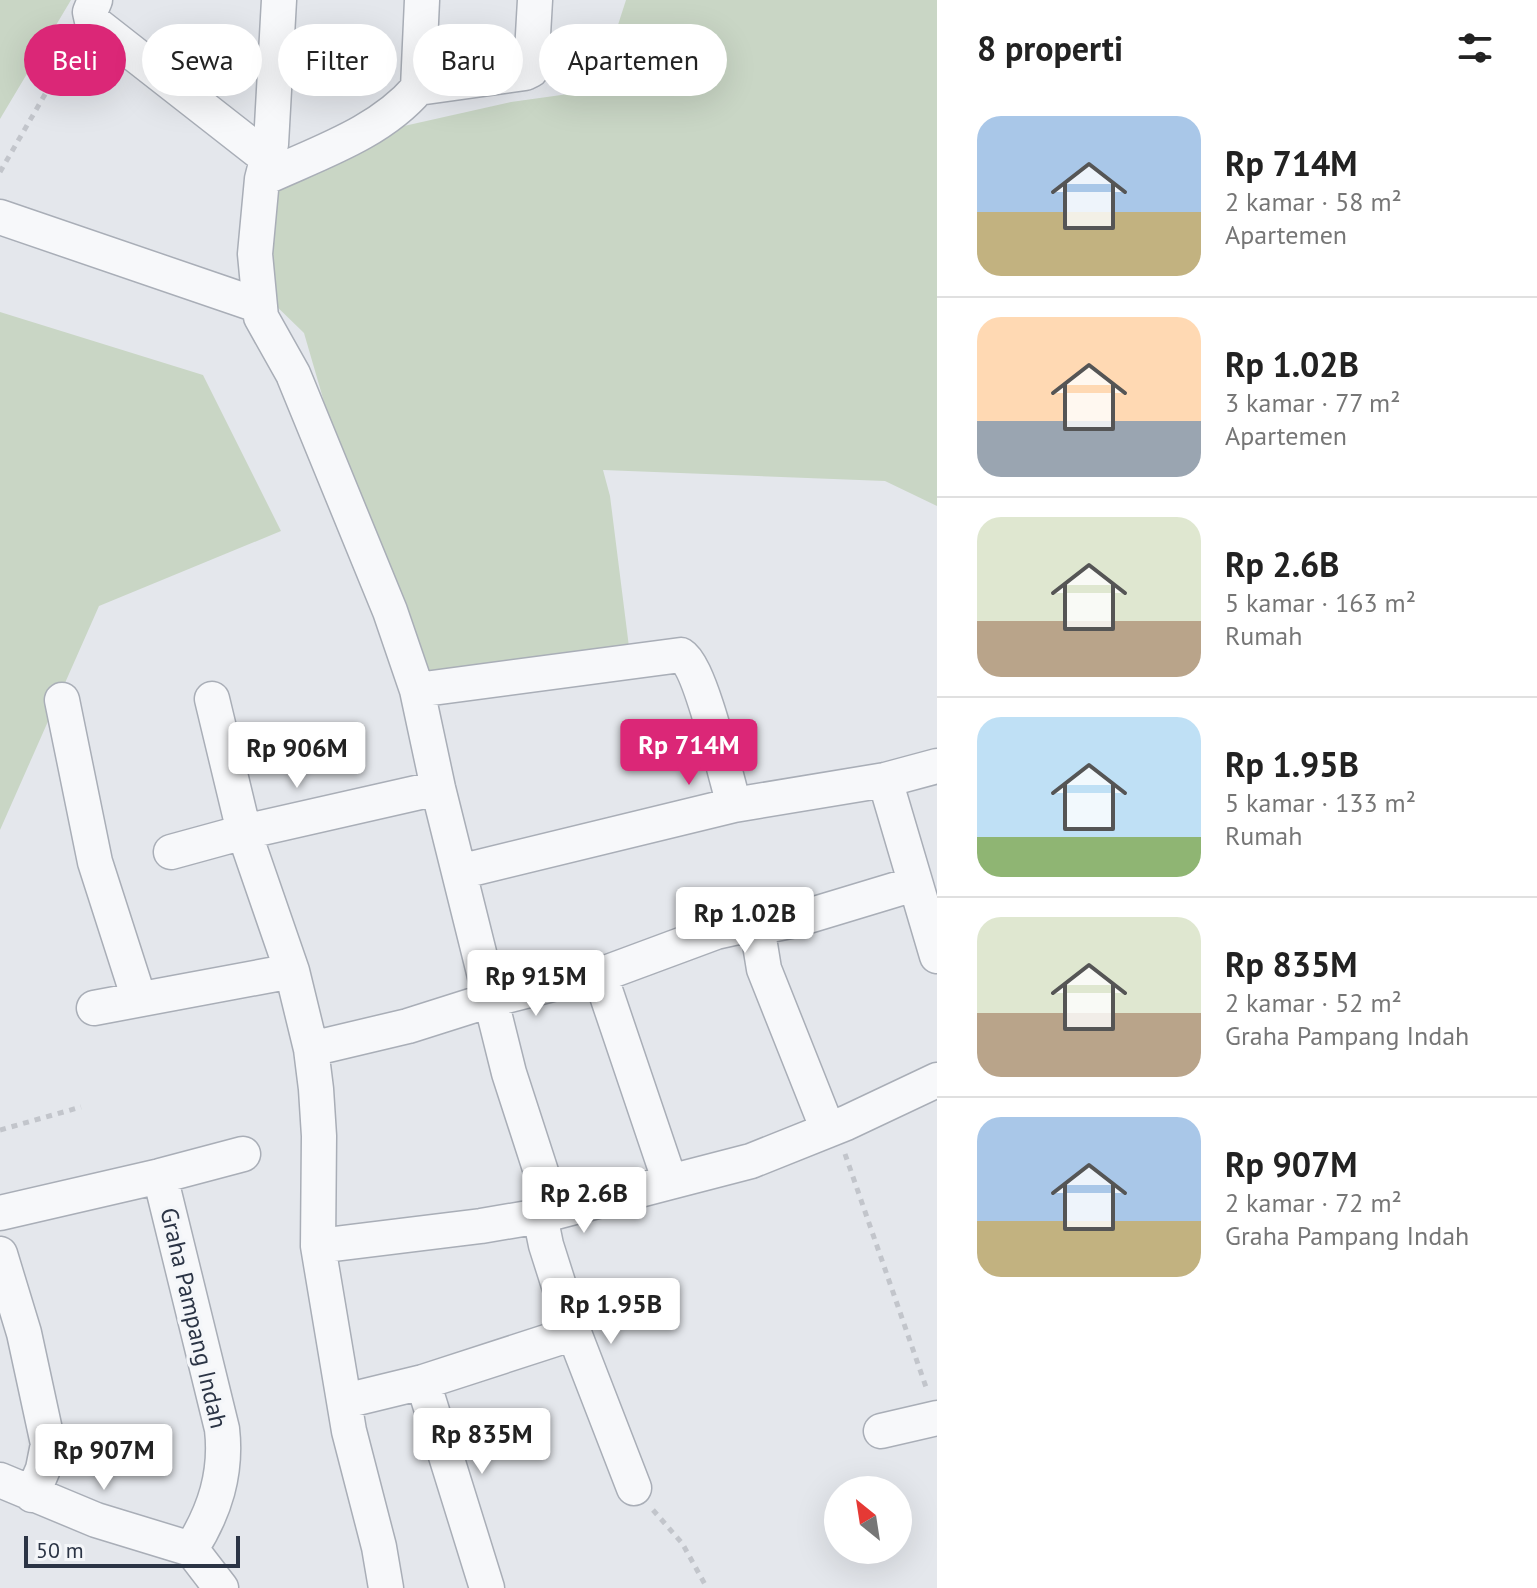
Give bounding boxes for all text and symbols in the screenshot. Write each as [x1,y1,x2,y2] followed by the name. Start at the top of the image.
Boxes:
[24,24,126,96] chip: Beli
[142,24,262,96] chip: Sewa
[278,24,397,96] chip: Filter
[413,24,523,96] chip: Baru
[539,24,727,96] chip: Apartemen
[977,26,1123,70] text: 8 properti
[1453,26,1497,70] icon: filters
[1225,141,1357,185] text: Rp 714M
[1041,148,1137,244] icon: home
[1225,185,1402,218] text: 2 kamar · 58 m²
[1225,218,1347,251] text: Apartemen
[1225,342,1359,386] text: Rp 1.02B
[1041,349,1137,445] icon: home
[1225,386,1400,419] text: 3 kamar · 77 m²
[1225,419,1347,452] text: Apartemen
[1225,542,1339,586] text: Rp 2.6B
[1041,549,1137,645] icon: home
[1225,586,1416,619] text: 5 kamar · 163 m²
[1225,619,1302,652] text: Rumah
[615,719,763,787] pin: Rp 714M
[223,722,371,790] pin: Rp 906M
[638,728,740,761] text: Rp 714M
[246,731,348,764] text: Rp 906M
[1225,742,1359,786] text: Rp 1.95B
[1041,749,1137,845] icon: home
[1225,786,1416,819] text: 5 kamar · 133 m²
[1225,819,1302,852] text: Rumah
[662,887,828,955] pin: Rp 1.02B
[694,896,796,929] text: Rp 1.02B
[1225,942,1357,986] text: Rp 835M
[1041,949,1137,1045] icon: home
[462,950,610,1018] pin: Rp 915M
[485,959,587,992] text: Rp 915M
[1225,986,1402,1019] text: 2 kamar · 52 m²
[1225,1019,1469,1052] text: Graha Pampang Indah
[1225,1142,1357,1186] text: Rp 907M
[1041,1149,1137,1245] icon: home
[510,1167,658,1235] pin: Rp 2.6B
[540,1176,628,1209] text: Rp 2.6B
[1225,1186,1402,1219] text: 2 kamar · 72 m²
[154,1205,234,1431] street label: Graha Pampang Indah
[1225,1219,1469,1252] text: Graha Pampang Indah
[528,1278,694,1346] pin: Rp 1.95B
[560,1287,662,1320] text: Rp 1.95B
[408,1408,556,1476] pin: Rp 835M
[431,1417,533,1450] text: Rp 835M
[30,1424,178,1492] pin: Rp 907M
[53,1433,155,1466] text: Rp 907M
[824,1476,912,1564] north arrow
[824,1476,912,1564] map controls
[24,1532,240,1568] scale bar
[36,1536,84,1564] text: 50 m

